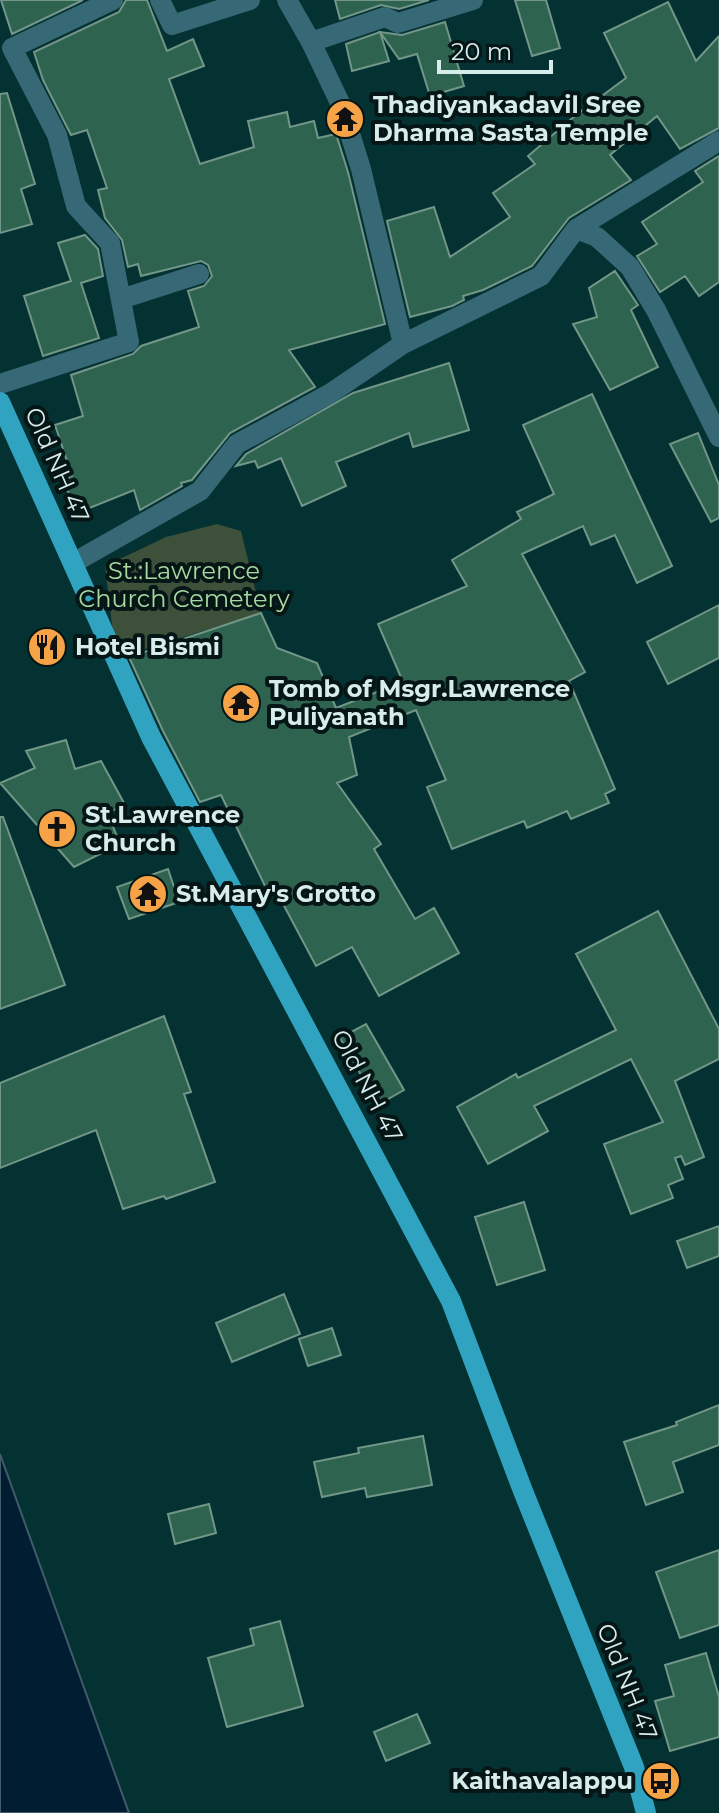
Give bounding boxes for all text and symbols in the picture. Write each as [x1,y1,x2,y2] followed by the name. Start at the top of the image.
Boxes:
[439,24,551,74] scale bar
[451,37,512,66] text: 20 m
[373,90,648,147] place label: Thadiyankadavil Sree Dharma Sasta Temple
[324,98,366,140] temple icon: Thadiyankadavil Sree Dharma Sasta Temple
[19,403,96,527] street label: Old NH 47
[78,556,290,613] park label: St.:Lawrence Church Cemetery
[26,626,68,668] restaurant icon: Hotel Bismi
[75,632,220,661] place label: Hotel Bismi
[269,674,570,731] place label: Tomb of Msgr.Lawrence Puliyanath
[220,682,262,724] temple icon: Tomb of Msgr.Lawrence Puliyanath
[85,800,240,857] place label: St.Lawrence Church
[36,808,78,850] church icon: St.Lawrence Church
[127,873,169,915] temple icon: St.Mary's Grotto
[176,879,376,908] place label: St.Mary's Grotto
[326,1025,409,1147] street label: Old NH 47
[591,1619,664,1744] street label: Old NH 47
[640,1760,682,1802] bus stop icon: Kaithavalappu
[452,1766,633,1795] place label: Kaithavalappu

